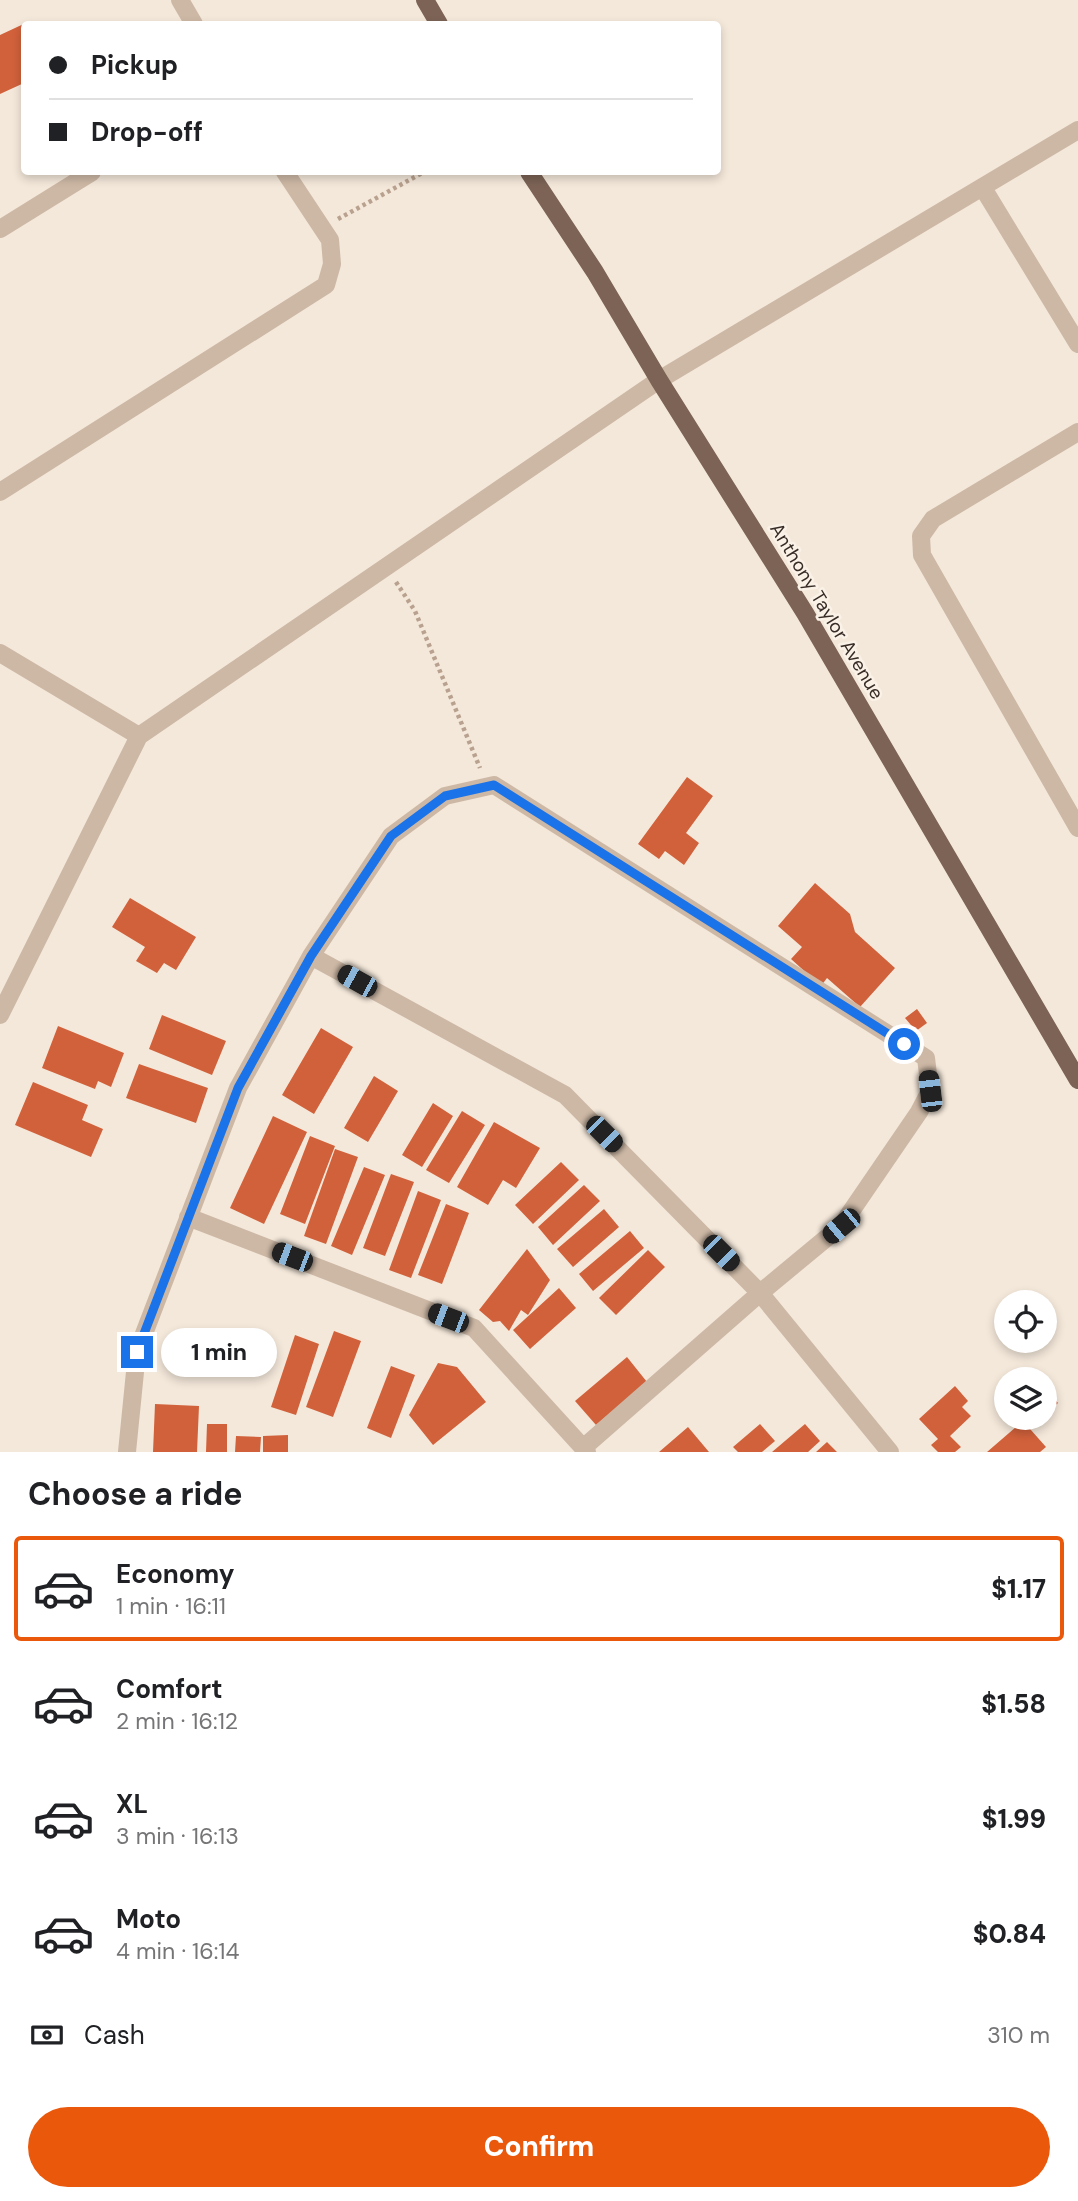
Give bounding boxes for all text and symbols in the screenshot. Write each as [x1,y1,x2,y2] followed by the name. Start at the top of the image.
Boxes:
[91,48,178,82] text: Pickup
[91,115,203,149] text: Drop-off
[764,518,890,704] street label: Anthony Taylor Avenue
[334,962,381,1000] car
[888,1028,920,1060] route start
[918,1069,943,1113] car
[582,1112,627,1156] car
[819,1204,864,1248] car
[699,1231,744,1275] car
[269,1240,316,1274] car
[994,1290,1057,1430] map controls
[994,1290,1057,1353] button: locate
[425,1301,472,1335] car
[162,1328,277,1376] callout: 1 min
[121,1336,153,1368] route end
[191,1337,247,1367] text: 1 min
[994,1367,1057,1430] button: layers
[28,1473,243,1515] text: Choose a ride
[32,1557,95,1620] icon: car
[116,1557,234,1591] text: Economy
[991,1572,1046,1606] text: $1.17
[116,1591,226,1621] text: 1 min · 16:11
[32,1672,95,1735] icon: car
[116,1672,222,1706] text: Comfort
[981,1687,1046,1721] text: $1.58
[116,1706,238,1736] text: 2 min · 16:12
[32,1787,95,1850] icon: car
[116,1787,148,1821] text: XL
[982,1802,1046,1836] text: $1.99
[116,1821,239,1851] text: 3 min · 16:13
[32,1902,95,1965] icon: car
[116,1902,181,1936] text: Moto
[973,1917,1046,1951] text: $0.84
[116,1936,240,1966] text: 4 min · 16:14
[28,2016,66,2054] icon: cash
[84,2018,145,2052] text: Cash
[987,2020,1050,2050] text: 310 m
[28,2107,1050,2187] button: Confirm

